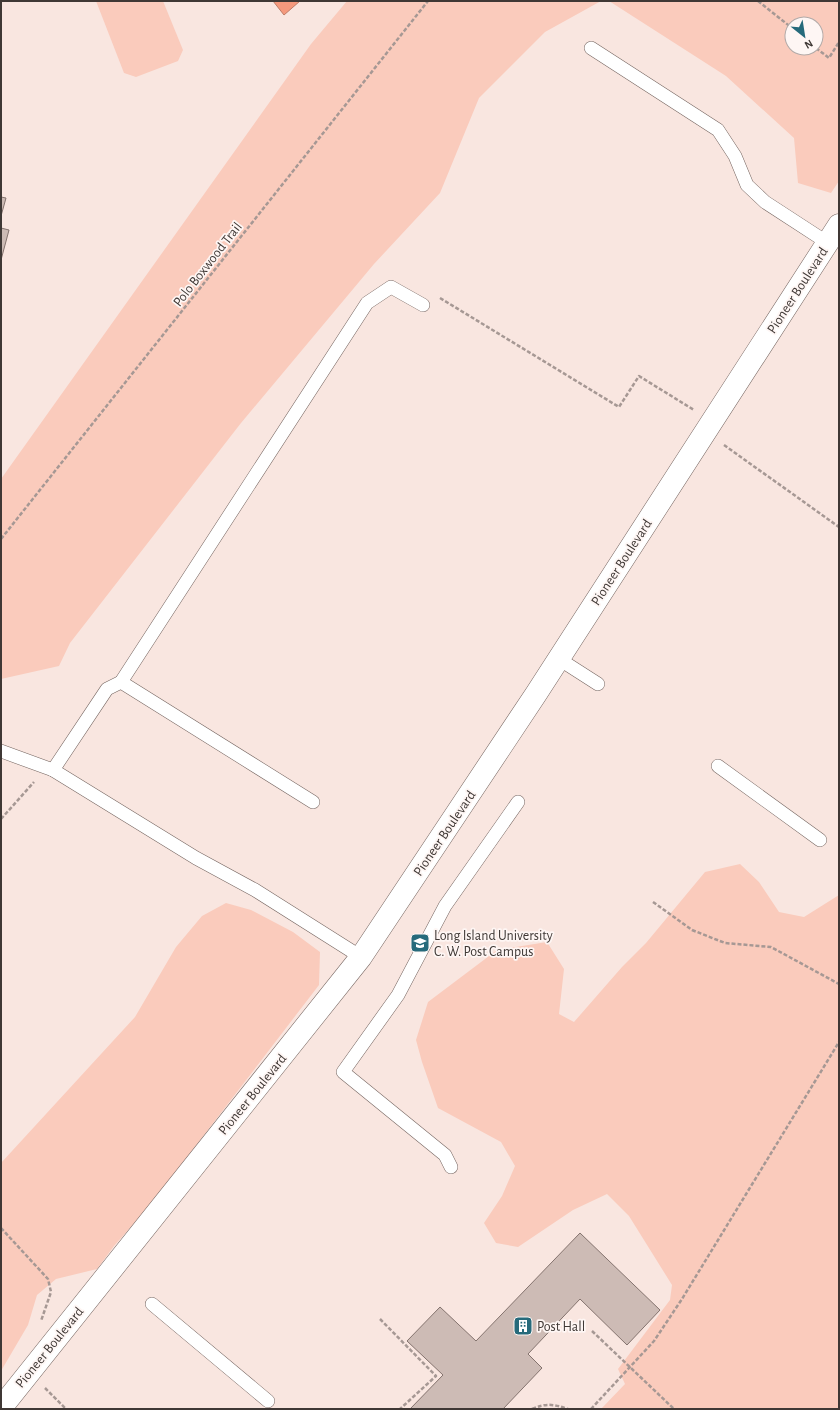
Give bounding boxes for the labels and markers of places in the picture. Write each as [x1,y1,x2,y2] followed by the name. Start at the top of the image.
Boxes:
[434,929,553,959] place label: Long Island University C. W. Post Campus
[409,932,431,954] school or university icon: Long Island University C. W. Post Campus
[512,1315,534,1337] building icon: Post Hall
[537,1320,585,1334] place label: Post Hall

